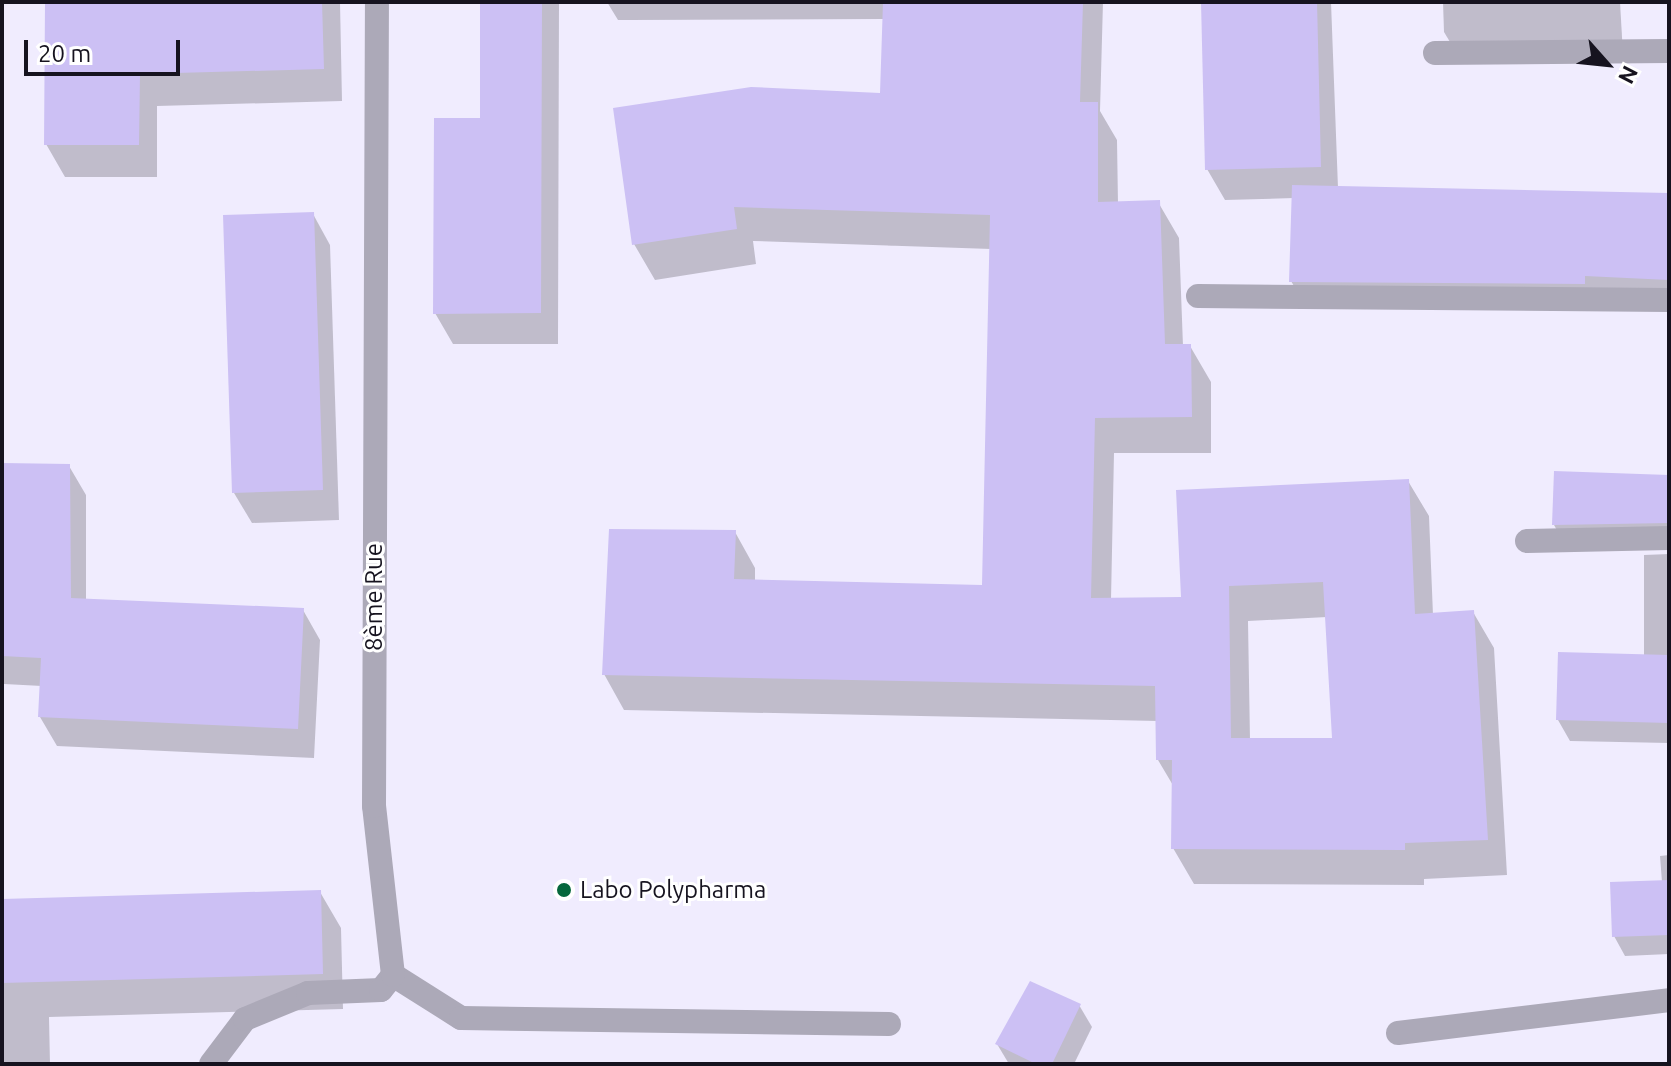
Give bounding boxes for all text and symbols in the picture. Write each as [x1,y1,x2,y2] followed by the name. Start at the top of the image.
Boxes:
[28,24,184,74] scale bar
[1567,24,1647,104] north arrow
[38,40,91,67] text: 20 m
[1614,62,1644,88] text: N
[360,543,388,651] street label: 8ème Rue
[580,876,766,904] place label: Labo Polypharma
[555,881,573,899] marker: Labo Polypharma

